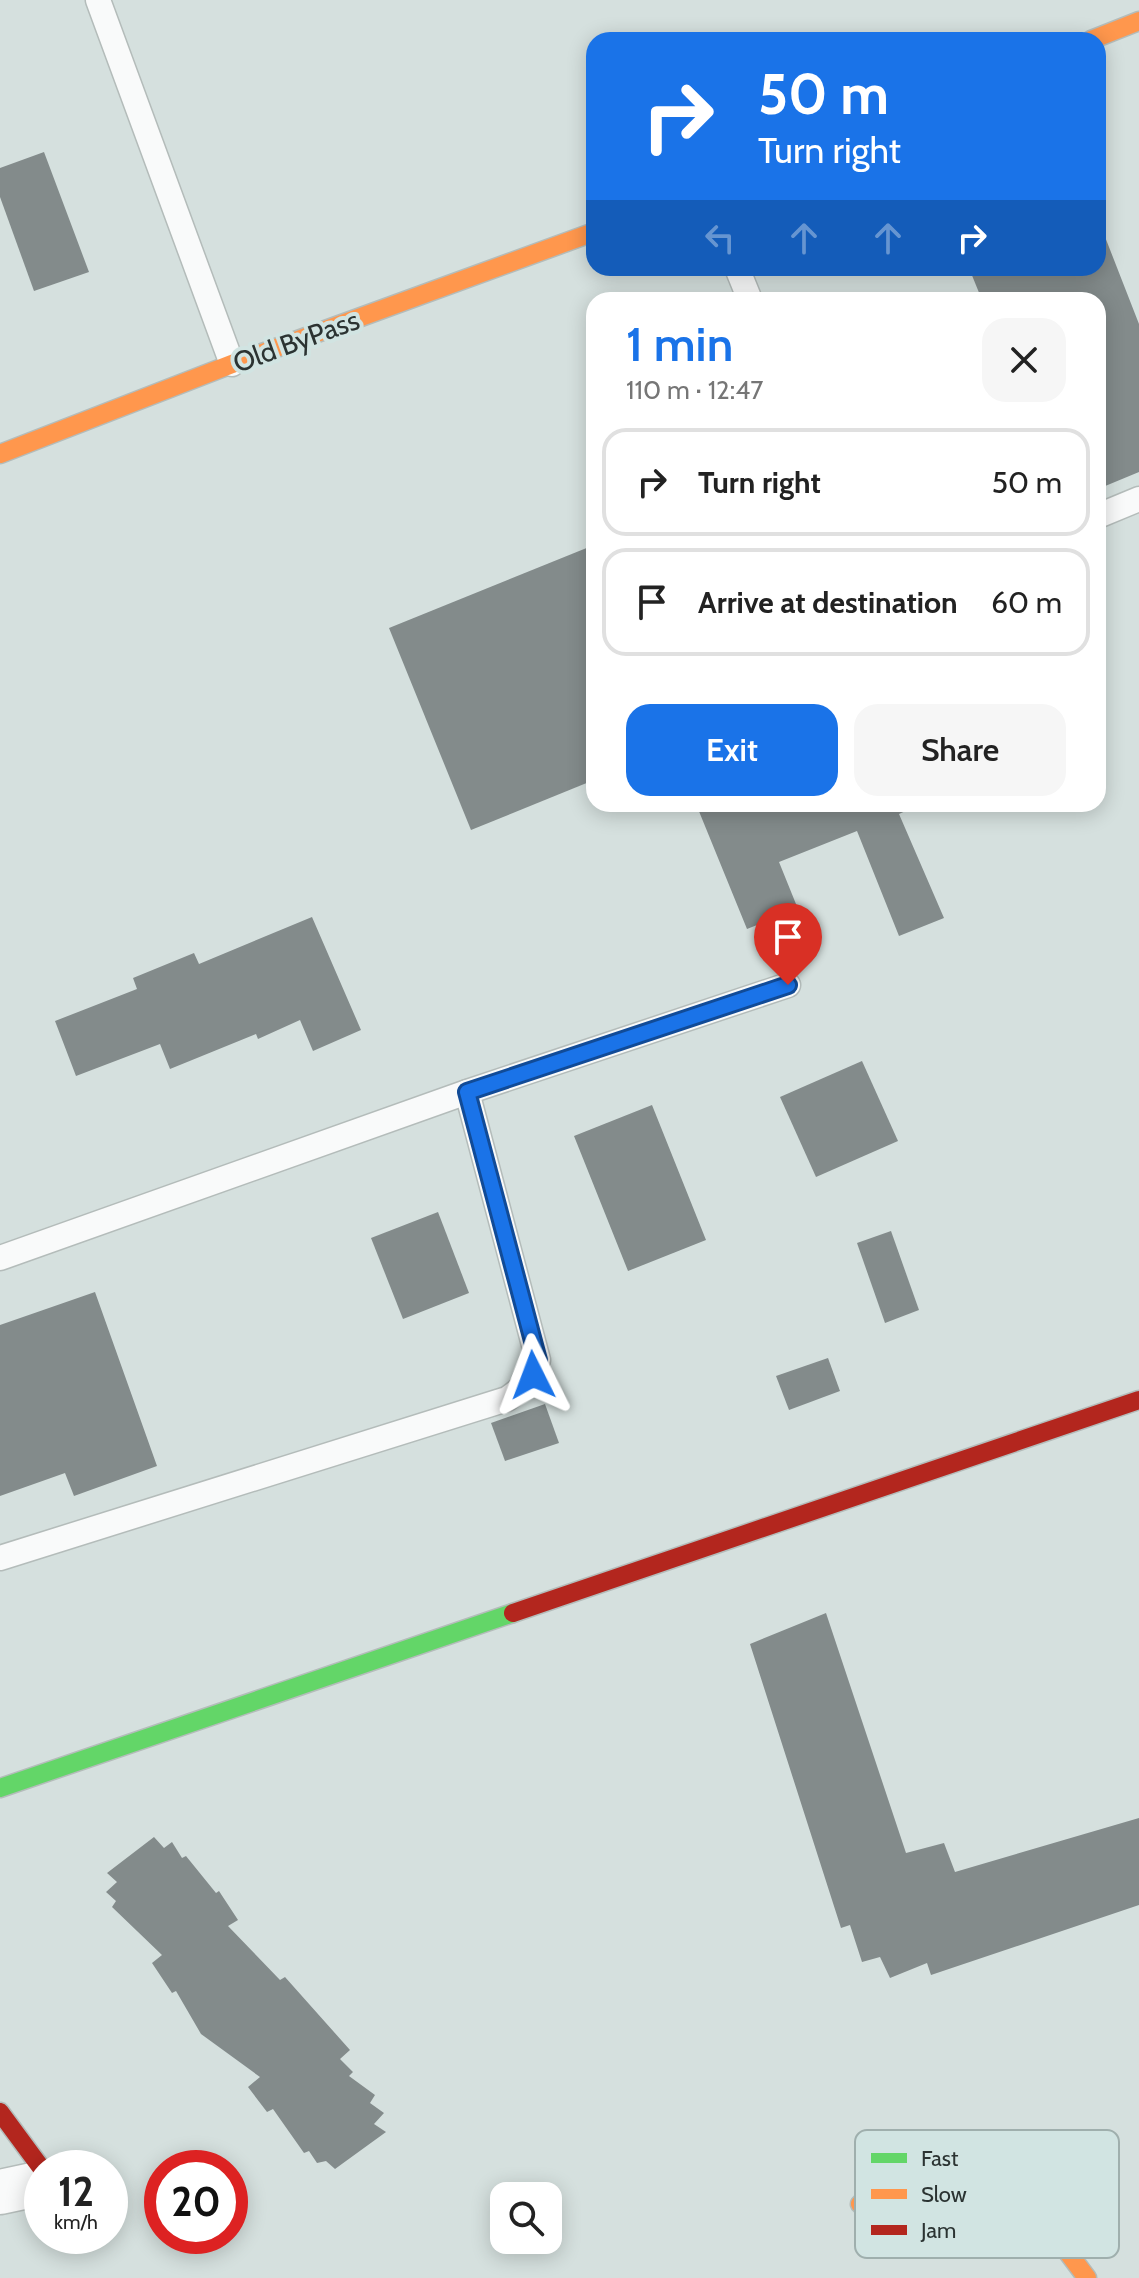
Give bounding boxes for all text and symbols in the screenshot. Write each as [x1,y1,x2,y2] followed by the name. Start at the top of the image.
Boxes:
[758,60,889,128] text: 50 m
[626,64,730,168] icon: right
[758,128,901,172] text: Turn right
[698,216,742,260] icon: left
[782,216,826,260] icon: ahead
[866,216,910,260] icon: ahead
[950,216,994,260] icon: right
[228,302,364,380] street label: Old ByPass
[626,315,733,373] text: 1 min
[982,318,1066,402] button: close
[626,374,763,406] text: 110 m · 12:47
[630,460,674,504] icon: right
[698,464,821,501] text: Turn right
[992,464,1062,501] text: 50 m
[630,580,674,624] icon: arrive
[698,584,958,621] text: Arrive at destination
[991,584,1062,621] text: 60 m
[626,704,838,796] button: Exit
[854,704,1066,796] button: Share
[754,903,822,985] pin
[766,915,810,959] icon: arrive
[491,1333,575,1417] position arrow
[855,2130,1119,2258] legend
[921,2145,959,2172] text: Fast
[144,2150,248,2254] speed limit sign: 20
[58,2167,94,2216] text: 12
[921,2181,967,2208] text: Slow
[490,2182,562,2254] map controls
[490,2182,562,2254] button: search
[54,2210,98,2234] text: km/h
[920,2217,956,2244] text: Jam

